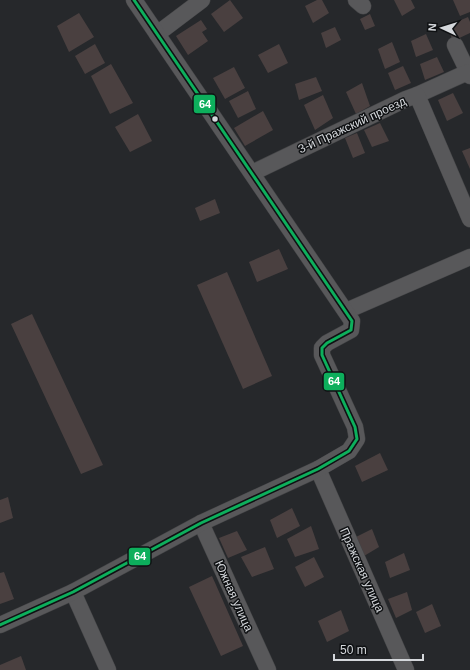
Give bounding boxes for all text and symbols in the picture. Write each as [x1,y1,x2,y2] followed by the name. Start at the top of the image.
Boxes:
[422,8,462,48] north arrow
[426,23,438,32] text: N
[193,94,216,114] line badge: 64
[296,94,408,156] street label: 3-й Пражский проезд
[199,98,212,110] text: 64
[210,114,220,124] unlabelled marker
[323,372,345,391] line badge: 64
[328,375,341,387] text: 64
[337,526,387,615] street label: Пражская улица
[128,547,151,566] line badge: 64
[134,550,147,562] text: 64
[212,558,256,634] street label: Южная улица
[334,636,423,662] scale bar
[340,643,367,657] text: 50 m

